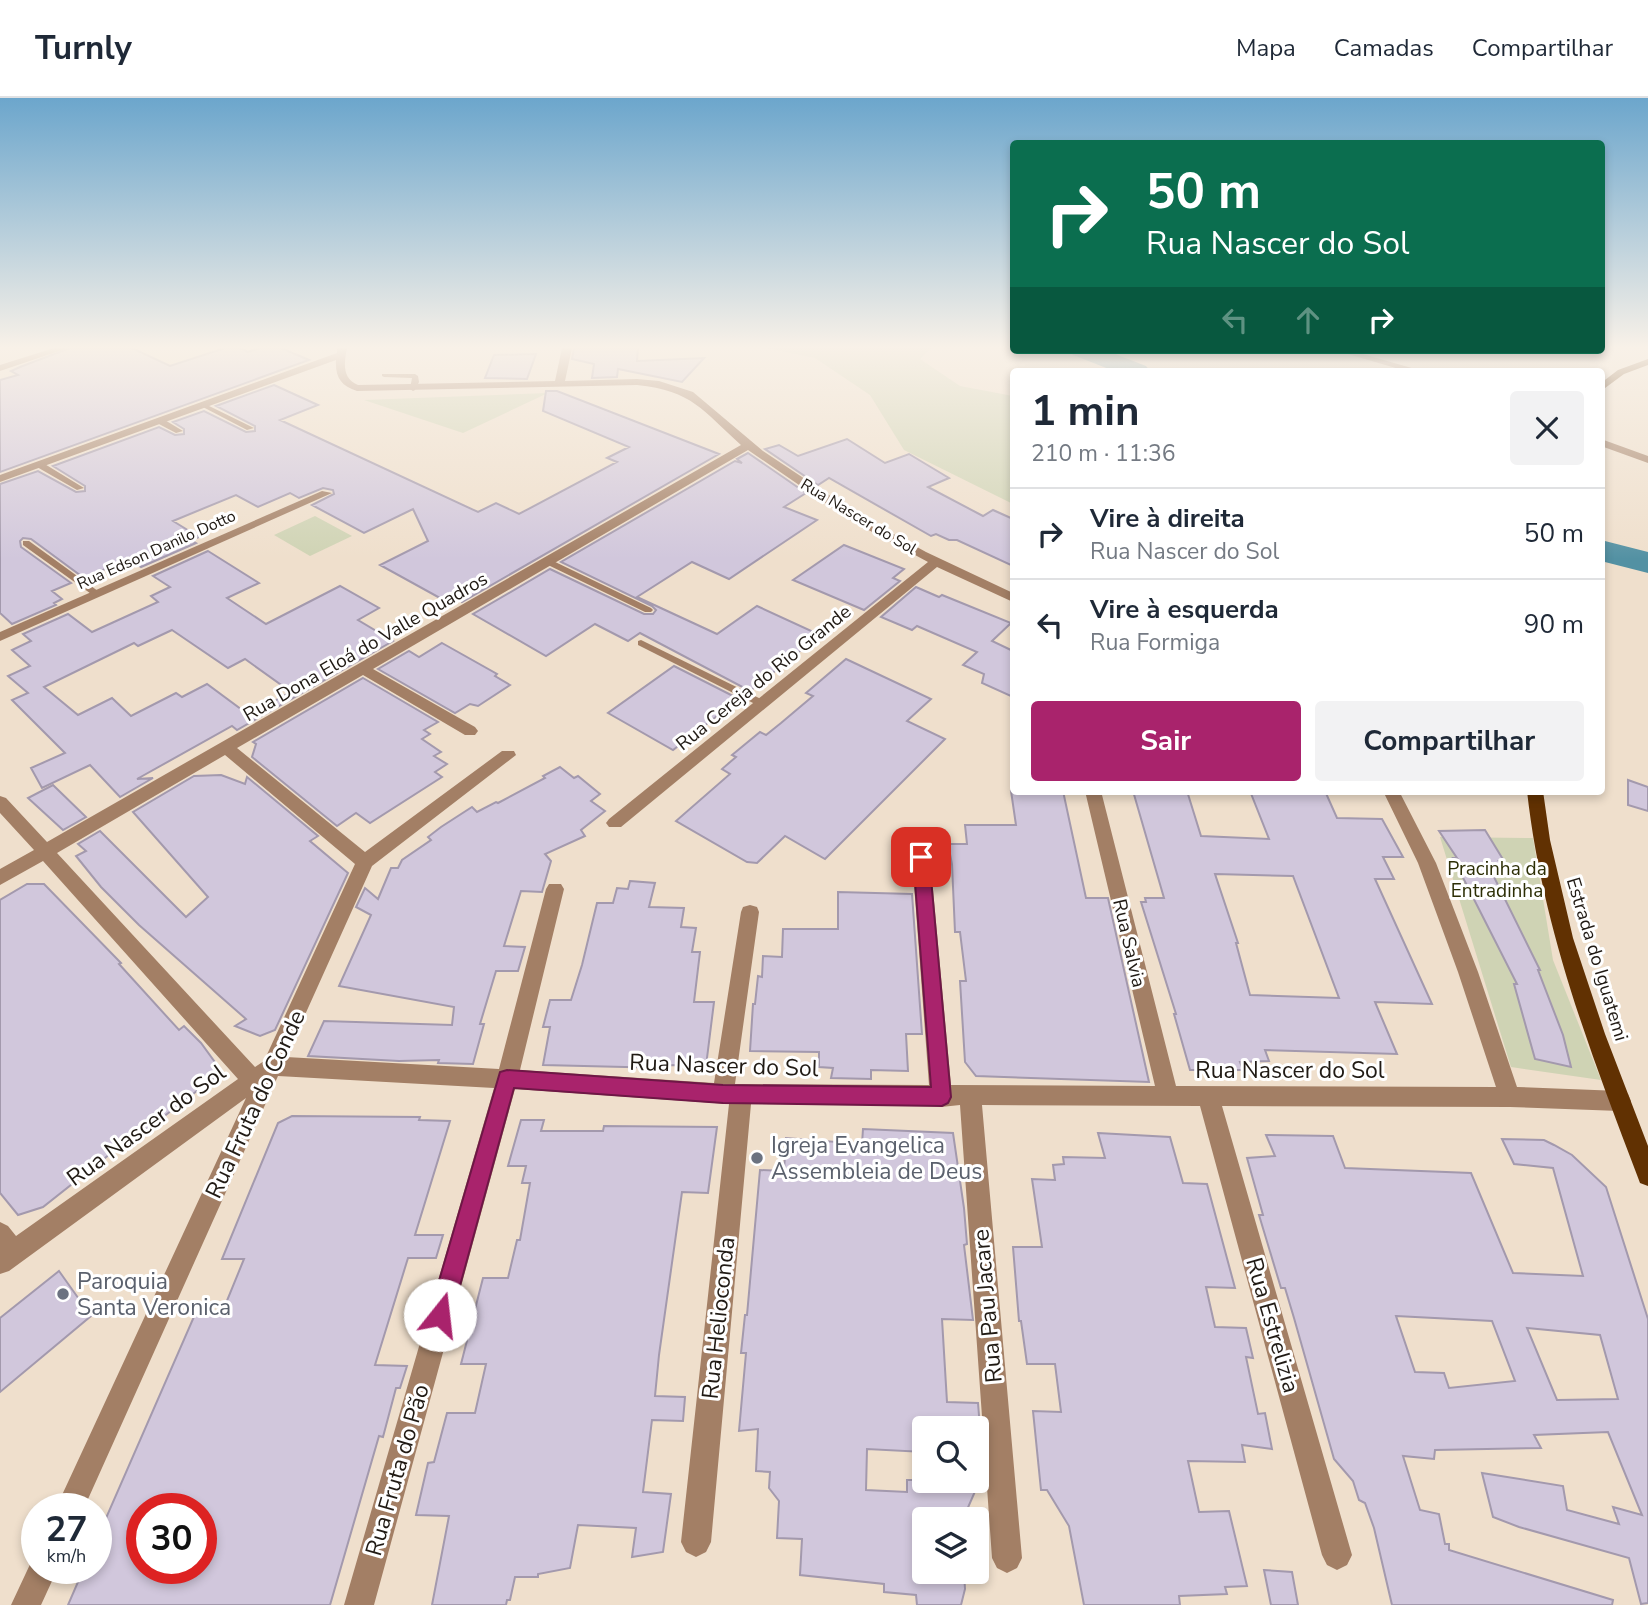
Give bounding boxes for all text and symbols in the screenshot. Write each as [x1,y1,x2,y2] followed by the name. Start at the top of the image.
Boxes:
[35,26,132,71] text: Turnly
[1236,32,1296,64] text: Mapa
[1334,32,1434,64] text: Camadas
[1472,32,1613,64] text: Compartilhar
[1146,158,1261,225] text: 50 m
[1031,168,1122,259] icon: right
[1146,222,1409,265] text: Rua Nascer do Sol
[1216,301,1254,339] icon: left
[1289,301,1327,339] icon: ahead
[1362,301,1400,339] icon: right
[1031,383,1140,440] text: 1 min
[1510,391,1584,465] button: close
[1031,438,1176,469] text: 210 m · 11:36
[796,474,921,560] street label: Rua Nascer do Sol
[1090,501,1245,536] text: Vire à direita
[73,505,240,595] street label: Rua Edson Danilo Dotto
[1031,515,1069,553] icon: right
[1524,516,1584,551] text: 50 m
[1090,536,1279,567] text: Rua Nascer do Sol
[238,566,493,728] street label: Rua Dona Eloá do Valle Quadros
[1090,592,1279,627] text: Vire à esquerda
[671,599,857,757] street label: Rua Cereja do Rio Grande
[1031,606,1069,644] icon: left
[1524,607,1584,642] text: 90 m
[1090,627,1220,658] text: Rua Formiga
[1031,701,1301,781] button: Sair
[1315,701,1584,781] button: Compartilhar
[891,827,951,887] pin
[902,838,940,876] icon: arrive
[1447,856,1547,904] park label: Pracinha da Entradinha
[1560,874,1634,1044] street label: Estrada do Iguatemi
[1106,897,1152,990] street label: Rua Salvia
[198,1005,313,1203] street label: Rua Fruta do Conde
[629,1047,819,1084] street label: Rua Nascer do Sol
[1195,1055,1385,1086] street label: Rua Nascer do Sol
[61,1057,232,1194] street label: Rua Nascer do Sol
[771,1130,982,1187] place label: Igreja Evangelica Assembleia de Deus
[749,1150,765,1166] marker: Igreja Evangelica Assembleia de Deus
[965,1228,1010,1384] street label: Rua Pau Jacare
[695,1235,742,1401] street label: Rua Helioconda
[1238,1254,1307,1396] street label: Rua Estrelizia
[77,1266,231,1323] place label: Paroquia Santa Veronica
[403,1278,477,1352] position arrow
[55,1286,71,1302] marker: Paroquia Santa Veronica
[358,1381,437,1560] street label: Rua Fruta do Pão
[912,1416,989,1584] map controls
[912,1416,989,1493] button: search
[126,1493,217,1584] speed limit sign: 30
[45,1506,88,1553] text: 27
[912,1507,989,1584] button: layers
[47,1544,86,1568] text: km/h

